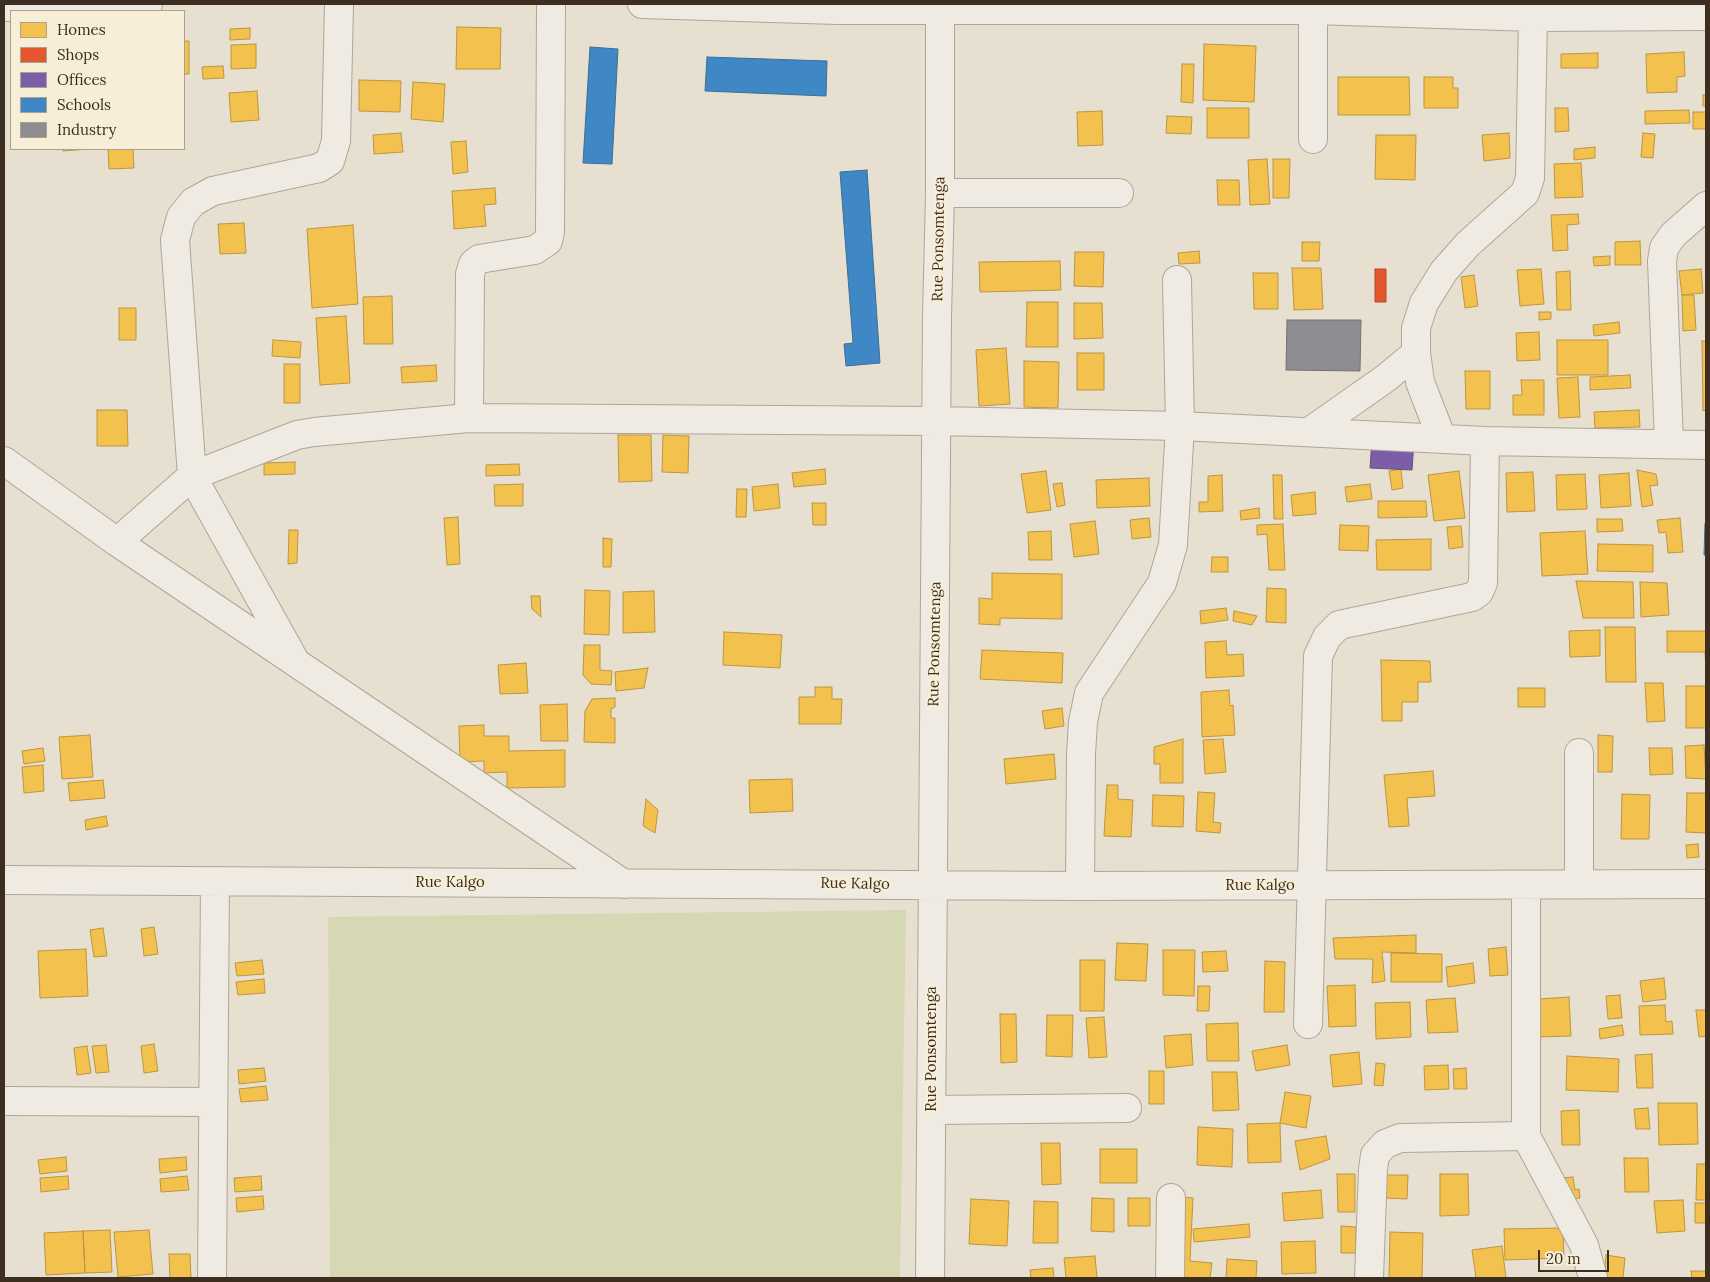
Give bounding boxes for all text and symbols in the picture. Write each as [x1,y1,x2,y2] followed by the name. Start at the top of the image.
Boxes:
[10,10,185,150] legend
[57,20,106,39] text: Homes
[57,45,99,64] text: Shops
[57,70,106,89] text: Offices
[57,95,111,114] text: Schools
[57,120,116,139] text: Industry
[929,176,949,302] street label: Rue Ponsomtenga
[925,581,945,707] street label: Rue Ponsomtenga
[415,874,485,892] street label: Rue Kalgo
[820,874,890,894] street label: Rue Kalgo
[1225,877,1295,895] street label: Rue Kalgo
[923,986,941,1112] street label: Rue Ponsomtenga
[1540,1240,1611,1272] scale bar
[1546,1249,1581,1268] text: 20 m

